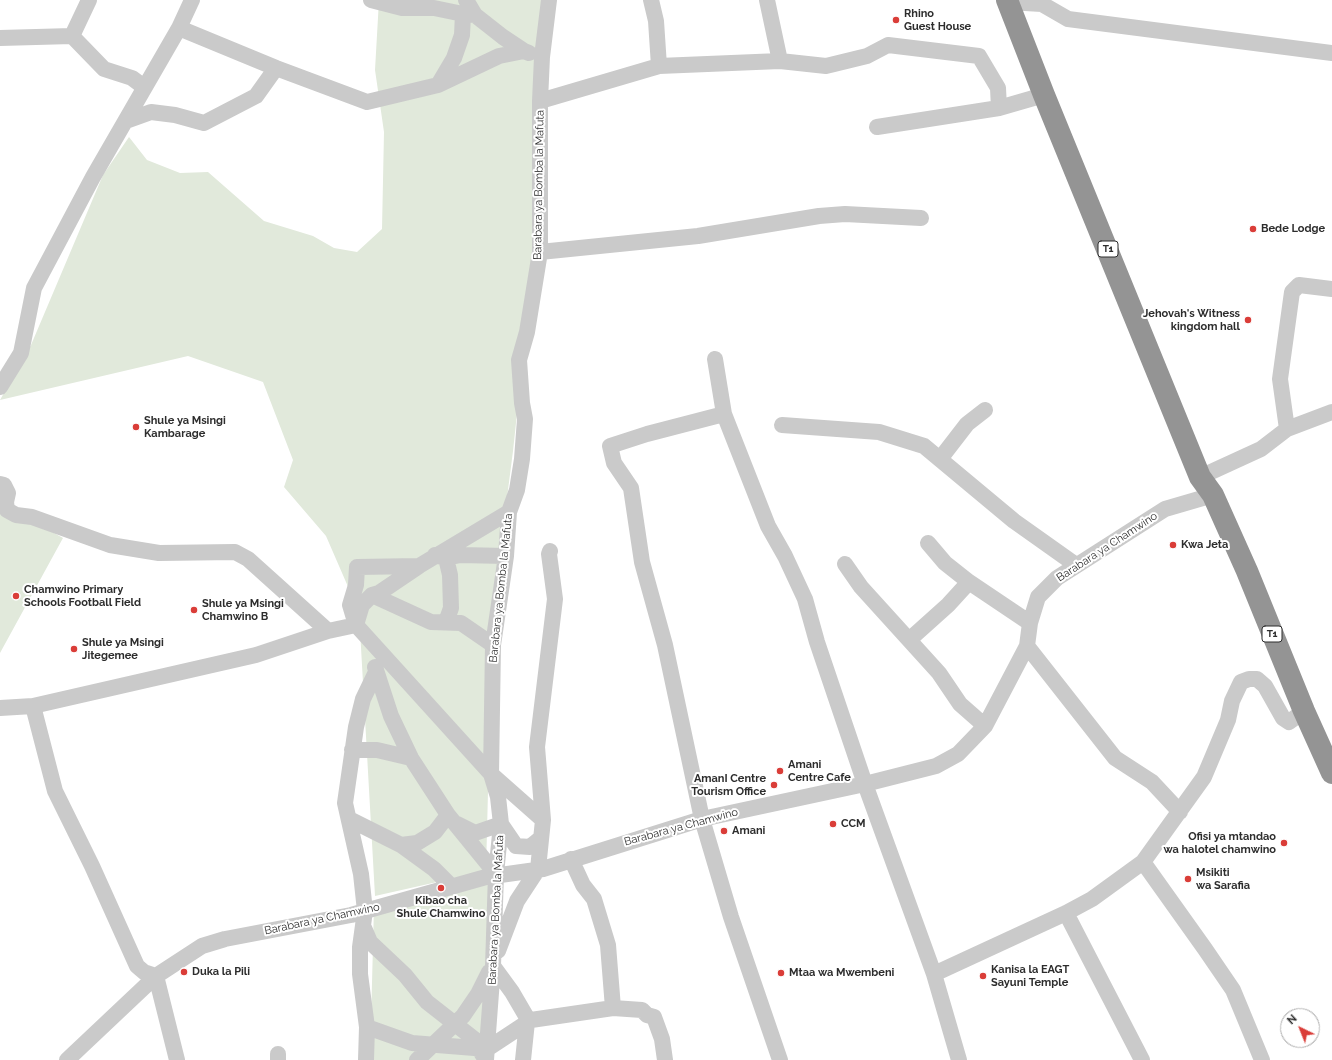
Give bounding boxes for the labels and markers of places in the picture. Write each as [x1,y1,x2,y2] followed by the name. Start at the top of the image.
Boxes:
[904,7,971,33] place label: Rhino Guest House
[891,15,901,25] marker: Rhino Guest House
[1261,222,1325,236] place label: Bede Lodge
[1248,224,1258,234] marker: Bede Lodge
[1143,307,1240,333] place label: Jehovah's Witness kingdom hall
[1243,315,1253,325] marker: Jehovah's Witness kingdom hall
[144,414,226,440] place label: Shule ya Msingi Kambarage
[131,422,141,432] marker: Shule ya Msingi Kambarage
[1181,538,1228,552] place label: Kwa Jeta
[1168,540,1178,550] marker: Kwa Jeta
[24,583,141,609] place label: Chamwino Primary Schools Football Field
[11,591,21,601] marker: Chamwino Primary Schools Football Field
[202,597,284,623] place label: Shule ya Msingi Chamwino B
[189,605,199,615] marker: Shule ya Msingi Chamwino B
[82,636,164,662] place label: Shule ya Msingi Jitegemee
[69,644,79,654] marker: Shule ya Msingi Jitegemee
[788,758,851,784] place label: Amani Centre Cafe
[775,766,785,776] marker: Amani Centre Cafe
[691,772,766,798] place label: AmanI Centre Tourism Office
[769,780,779,790] marker: AmanI Centre Tourism Office
[841,817,866,831] place label: CCM
[828,819,838,829] marker: CCM
[732,824,765,838] place label: Amani
[719,826,729,836] marker: Amani
[1163,830,1276,856] place label: Ofisi ya mtandao wa halotel chamwino
[1279,838,1289,848] marker: Ofisi ya mtandao wa halotel chamwino
[1196,866,1250,892] place label: Msikiti wa Sarafia
[1183,874,1193,884] marker: Msikiti wa Sarafia
[436,883,446,893] marker: Kibao cha Shule Chamwino
[397,894,485,920] place label: Kibao cha Shule Chamwino
[991,963,1069,989] place label: Kanisa la EAGT Sayuni Temple
[192,965,250,979] place label: Duka la Pili
[789,966,894,980] place label: Mtaa wa Mwembeni
[179,967,189,977] marker: Duka la Pili
[776,968,786,978] marker: Mtaa wa Mwembeni
[978,971,988,981] marker: Kanisa la EAGT Sayuni Temple

